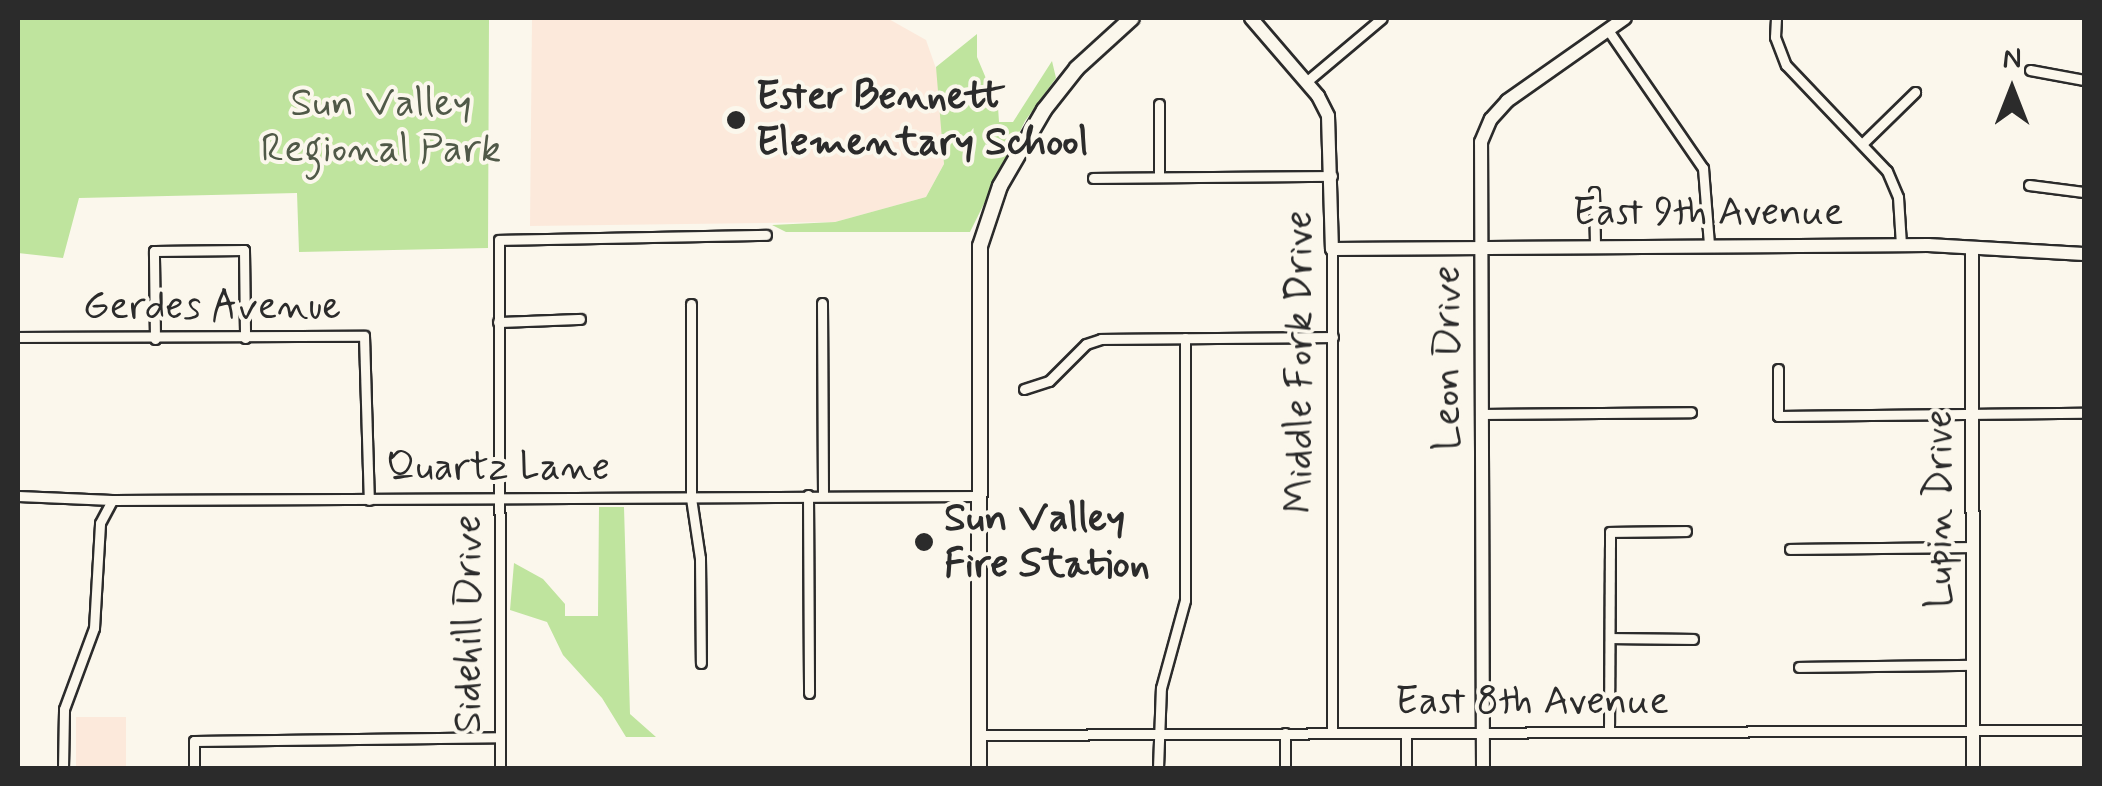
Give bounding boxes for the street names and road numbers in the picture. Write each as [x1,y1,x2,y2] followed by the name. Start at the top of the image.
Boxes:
[1573,189,1843,237] street label: East 9th Avenue
[1276,213,1324,511] street label: Middle Fork Drive
[1424,267,1472,449] street label: Leon Drive
[85,283,339,331] street label: Gerdes Avenue
[1916,410,1964,608] street label: Lupin Drive
[389,444,607,492] street label: Quartz Lane
[445,516,493,732] street label: Sidehill Drive
[1395,678,1669,726] street label: East 8th Avenue

